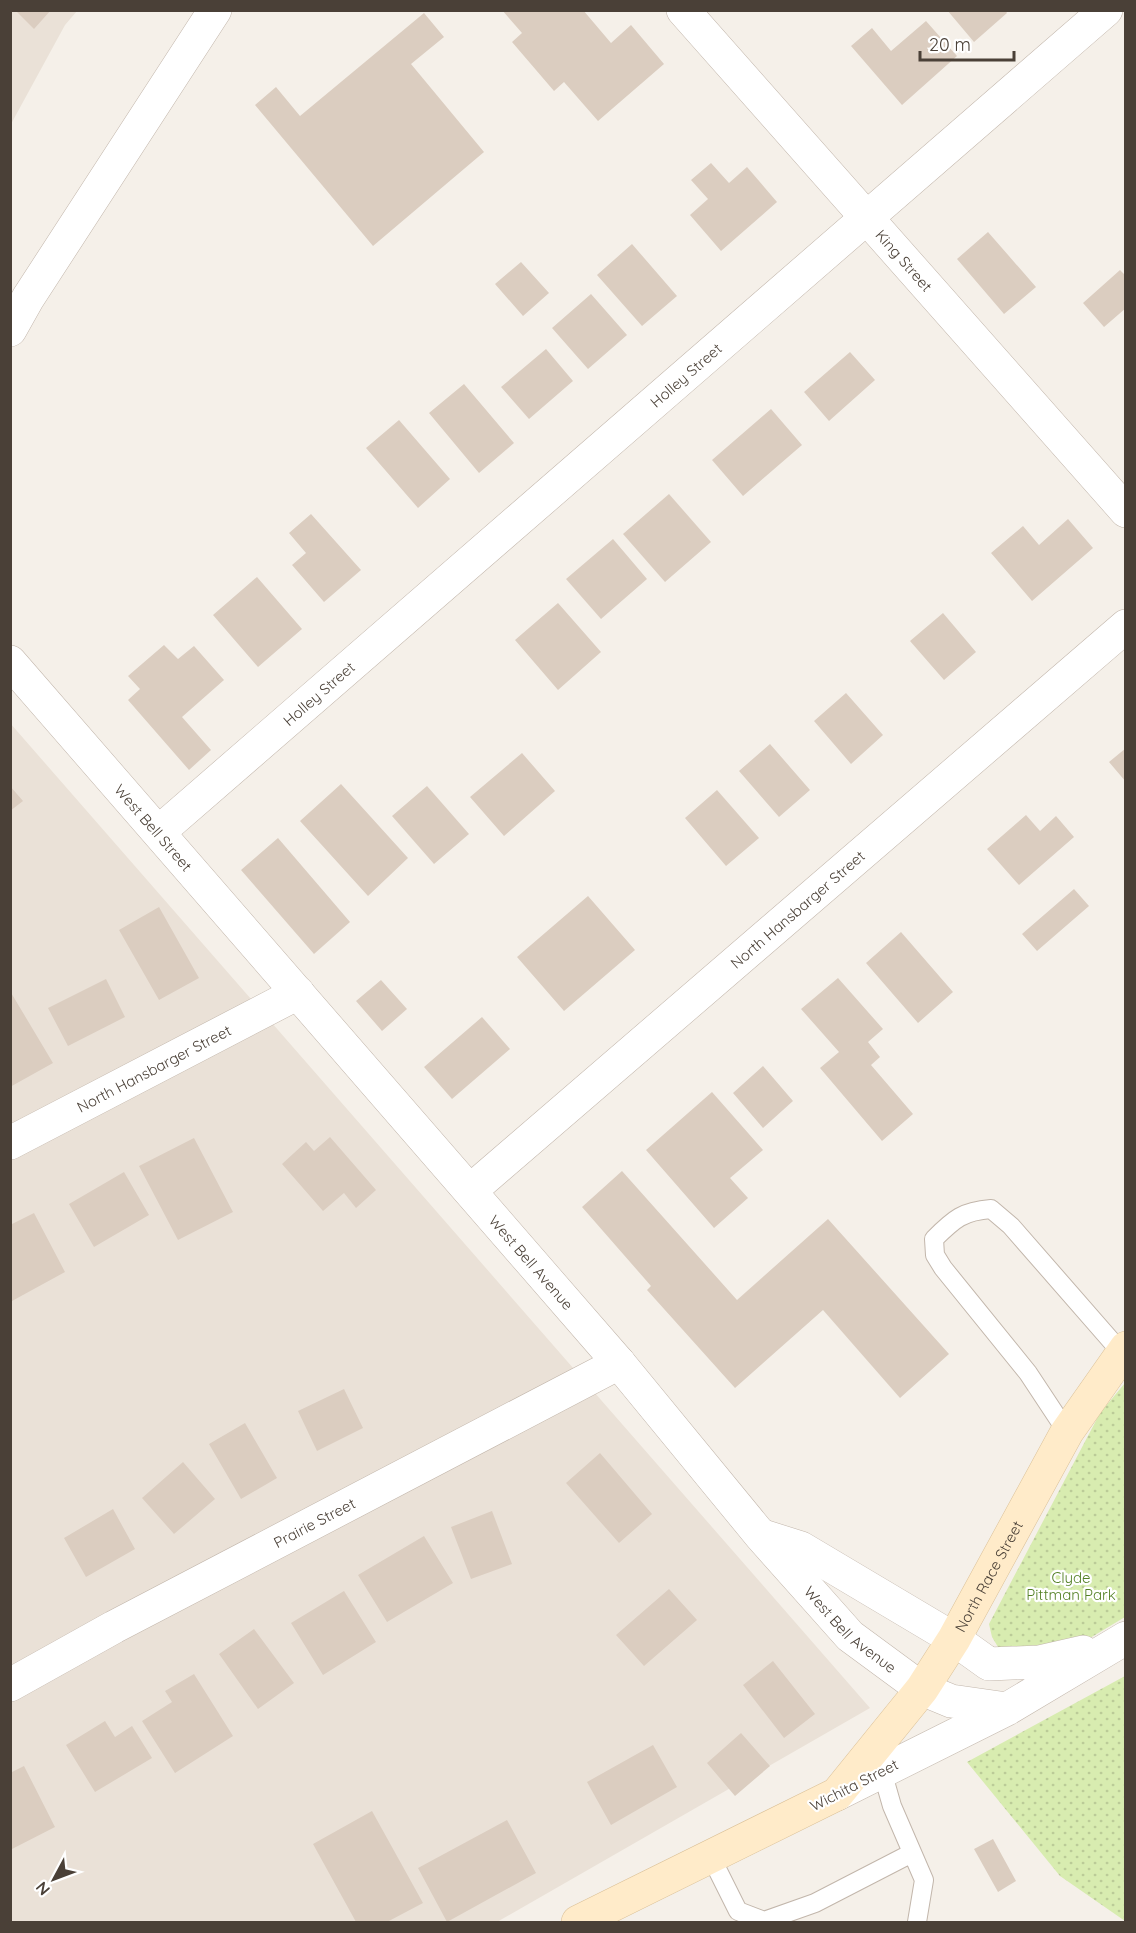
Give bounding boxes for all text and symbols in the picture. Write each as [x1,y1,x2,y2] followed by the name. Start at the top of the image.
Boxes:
[920,24,1014,62] scale bar
[929,33,971,56] text: 20 m
[872,225,937,295] street label: King Street
[646,339,725,411] street label: Holley Street
[279,657,358,730] street label: Holley Street
[111,780,197,875] street label: West Bell Street
[726,846,868,972] street label: North Hansbarger Street
[73,1020,234,1116] street label: North Hansbarger Street
[485,1211,578,1314] street label: West Bell Avenue
[270,1493,358,1551] street label: Prairie Street
[950,1517,1026,1635] street label: North Race Street
[1026,1568,1116,1604] park label: Clyde Pittman Park
[800,1582,900,1677] street label: West Bell Avenue
[807,1755,901,1815] street label: Wichita Street
[24,1849,84,1909] north arrow
[31,1878,54,1900] text: N

